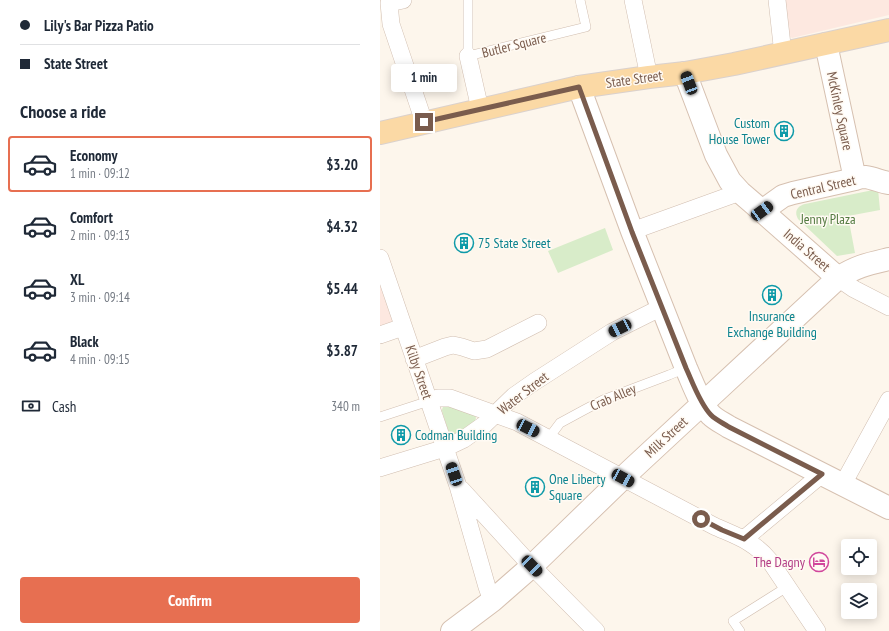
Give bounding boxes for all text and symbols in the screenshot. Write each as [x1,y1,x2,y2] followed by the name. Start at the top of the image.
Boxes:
[44,16,154,35] text: Lily's Bar Pizza Patio
[480,28,548,62] street label: Butler Square
[44,54,108,73] text: State Street
[391,64,457,92] callout: 1 min
[605,66,664,92] street label: State Street
[411,69,437,86] text: 1 min
[679,70,699,96] car
[823,70,857,152] street label: McKinley Square
[20,100,106,123] text: Choose a ride
[415,113,433,131] route end
[709,114,770,148] place label: Custom House Tower
[773,120,795,142] building icon: Custom House Tower
[22,146,58,182] icon: car
[70,146,118,165] text: Economy
[326,155,358,174] text: $3.20
[70,165,130,182] text: 1 min · 09:12
[789,171,858,203] street label: Central Street
[749,199,775,223] car
[22,208,58,244] icon: car
[70,208,113,227] text: Comfort
[799,210,856,228] park label: Jenny Plaza
[326,217,358,236] text: $4.32
[780,225,834,275] street label: India Street
[70,227,130,244] text: 2 min · 09:13
[453,232,475,254] building icon: 75 State Street
[478,234,551,252] place label: 75 State Street
[22,270,58,306] icon: car
[70,270,84,289] text: XL
[326,279,358,298] text: $5.44
[761,284,783,306] building icon: Insurance Exchange Building
[70,289,130,306] text: 3 min · 09:14
[727,307,817,341] place label: Insurance Exchange Building
[607,317,633,339] car
[22,332,58,368] icon: car
[70,332,99,351] text: Black
[326,341,358,360] text: $3.87
[401,343,437,402] street label: Kilby Street
[70,351,130,368] text: 4 min · 09:15
[494,367,552,419] street label: Water Street
[587,379,639,415] street label: Crab Alley
[20,395,42,417] icon: cash
[52,397,76,416] text: Cash
[331,398,360,415] text: 340 m
[641,412,691,461] street label: Milk Street
[515,417,541,439] car
[390,424,412,446] building icon: Codman Building
[415,426,497,444] place label: Codman Building
[444,461,464,487] car
[610,467,636,489] car
[549,470,606,504] place label: One Liberty Square
[524,476,546,498] building icon: One Liberty Square
[692,510,710,528] route start
[841,539,877,619] map controls
[841,539,877,575] button: locate
[808,551,830,573] hotel icon: The Dagny
[519,553,545,579] car
[753,553,806,571] place label: The Dagny
[20,577,360,623] button: Confirm
[841,583,877,619] button: layers

